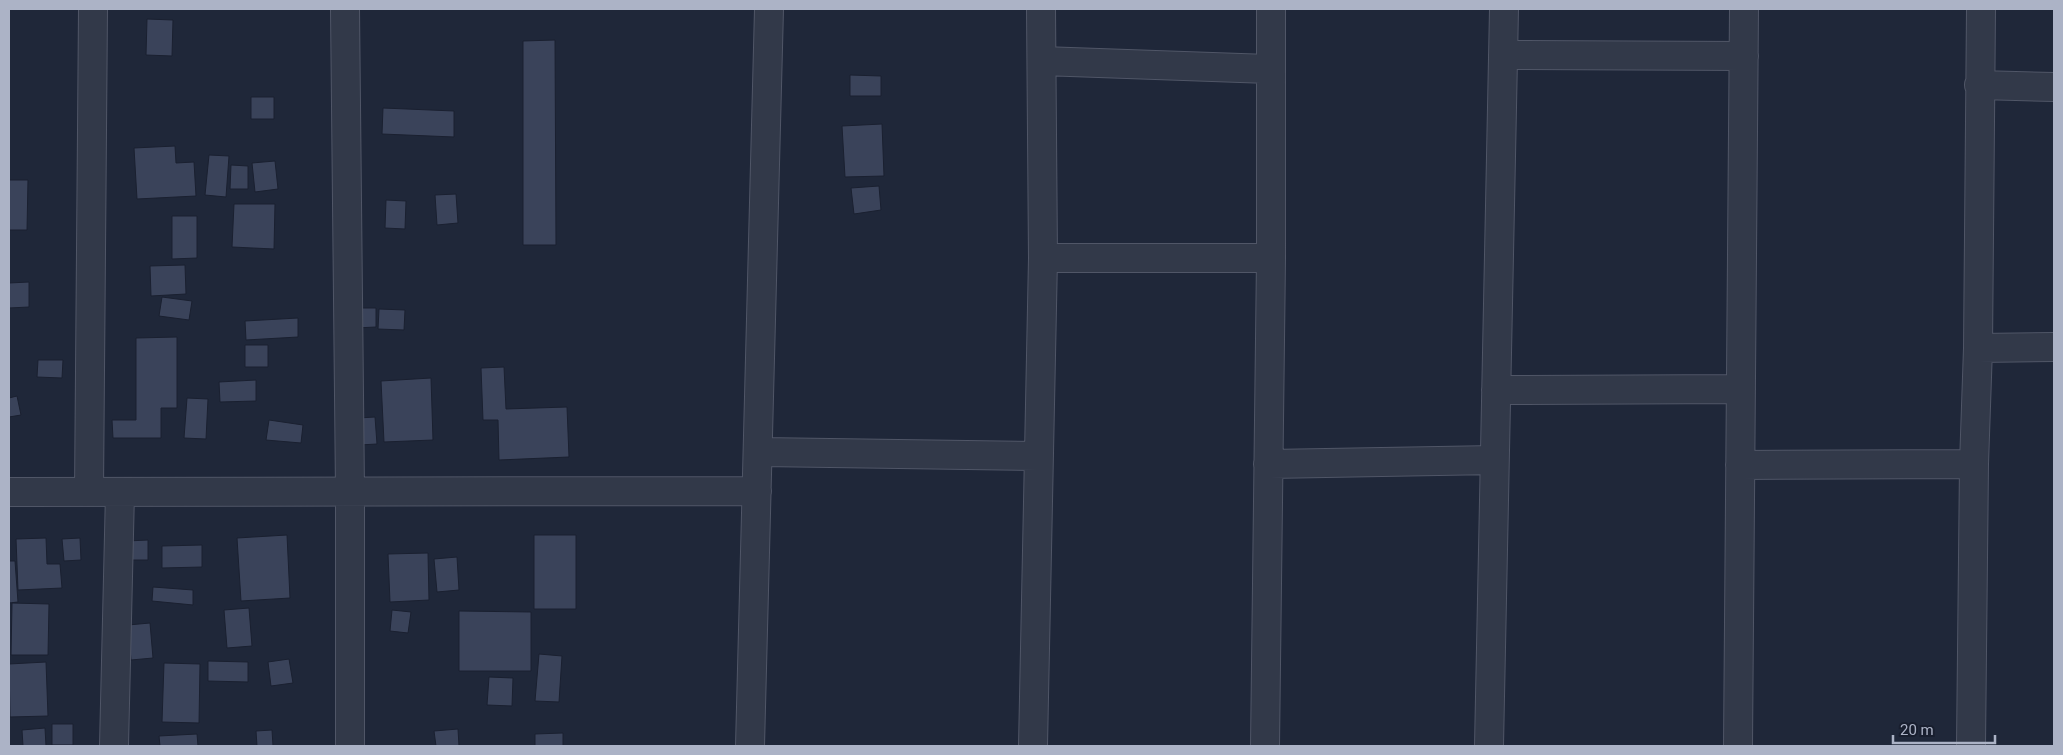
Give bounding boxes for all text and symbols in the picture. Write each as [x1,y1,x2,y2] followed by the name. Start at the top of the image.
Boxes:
[1893,712,1996,744] scale bar
[1900,721,1934,739] text: 20 m

